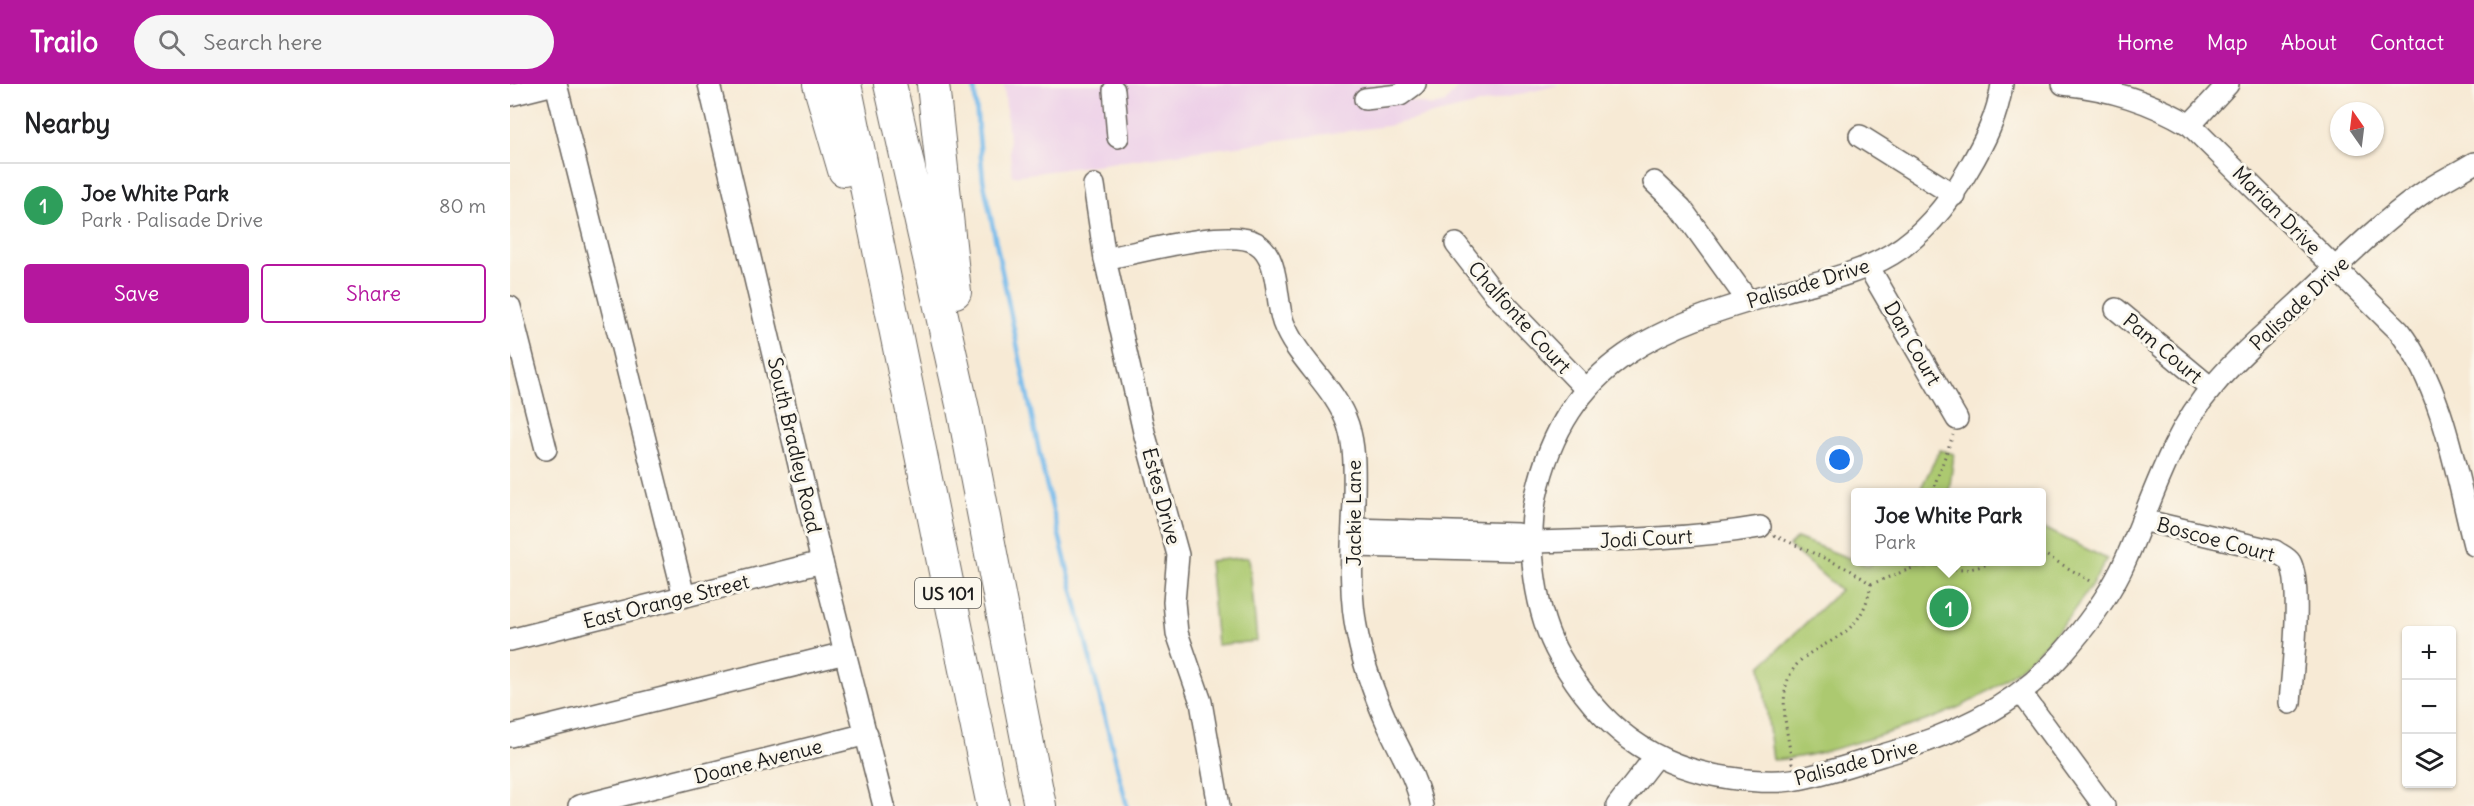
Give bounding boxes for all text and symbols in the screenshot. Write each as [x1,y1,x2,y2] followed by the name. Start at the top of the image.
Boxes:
[134,15,554,69] search box
[30,24,98,60] text: Trailo
[155,26,188,59] icon: search
[203,28,322,56] text: Search here
[2117,29,2174,56] text: Home
[2207,29,2248,56] text: Map
[2281,29,2337,56] text: About
[2370,29,2444,56] text: Contact
[2330,102,2384,156] north arrow
[24,107,110,140] text: Nearby
[2227,160,2327,260] street label: Marian Drive
[81,179,229,207] text: Joe White Park
[40,193,47,218] text: 1
[439,193,486,218] text: 80 m
[81,207,263,232] text: Park · Palisade Drive
[2244,251,2354,355] street label: Palisade Drive
[1744,252,1872,314] street label: Palisade Drive
[1463,256,1577,378] street label: Chalfonte Court
[24,264,249,323] button: Save
[261,264,486,323] button: Share
[1879,297,1947,390] street label: Dan Court
[2118,308,2208,389] street label: Pam Court
[763,355,827,535] street label: South Bradley Road
[1137,445,1187,547] street label: Estes Drive
[1825,445,1854,474] your location
[1341,460,1366,566] street label: Jackie Lane
[1851,488,2046,566] popup
[1875,501,2022,529] text: Joe White Park
[2154,511,2278,567] street label: Boscoe Court
[1599,523,1693,553] street label: Jodi Court
[1875,529,1916,554] text: Park
[581,568,752,634] street label: East Orange Street
[915,578,981,608] road number: US 101
[1930,586,1968,630] pin: 1
[2402,626,2456,788] map controls
[2402,626,2456,680] button: +
[2402,680,2456,734] button: −
[691,733,825,789] street label: Doane Avenue
[1791,734,1921,790] street label: Palisade Drive
[2402,734,2456,788] button: layers

